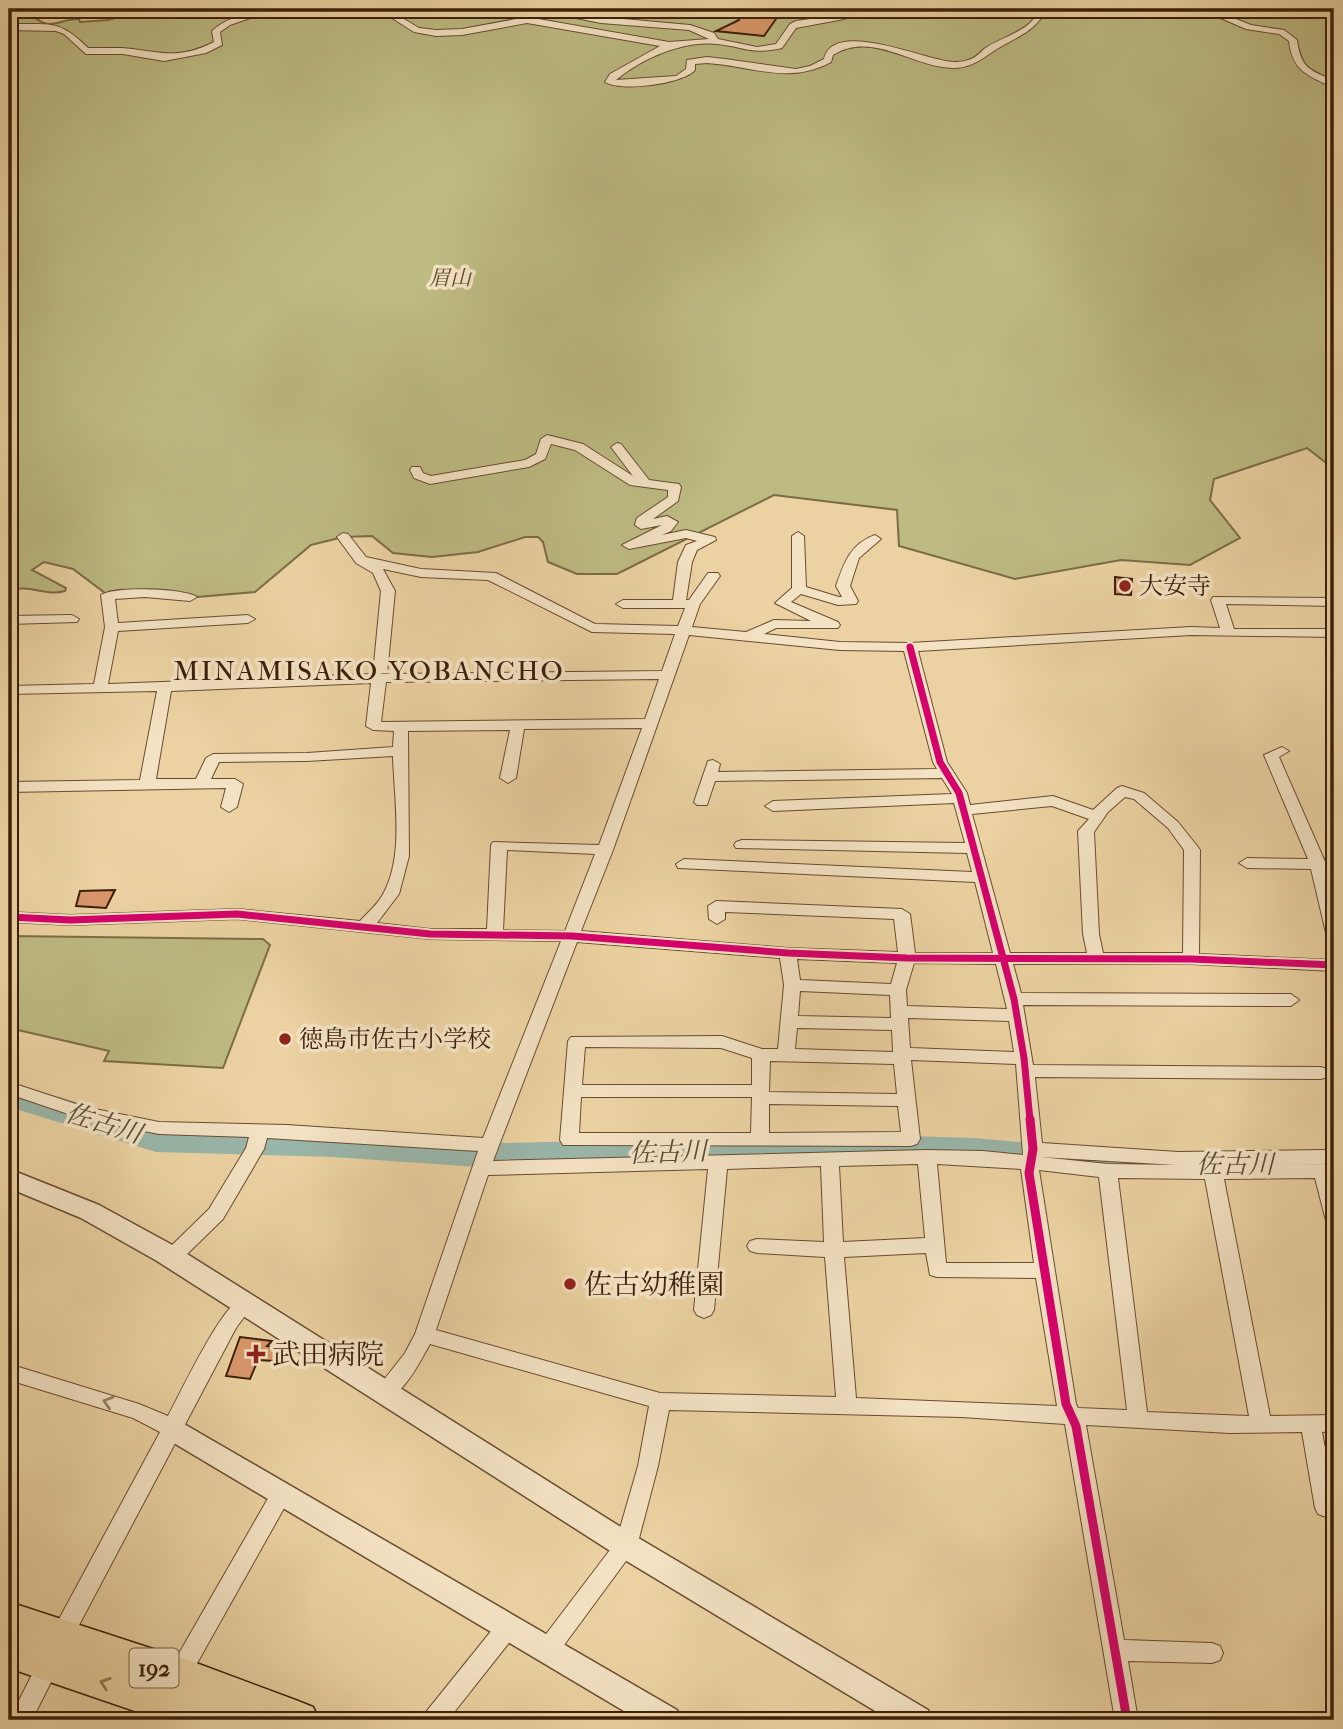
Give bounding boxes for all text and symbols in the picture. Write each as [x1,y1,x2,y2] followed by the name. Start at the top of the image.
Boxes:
[429,266,473,290] park label: 眉山
[1139,572,1211,600] place label: 大安寺
[1117,578,1133,594] marker: 大安寺
[173,654,565,687] district label: MINAMISAKO-YOBANCHO
[299,1025,491,1053] place label: 徳島市佐古小学校
[277,1031,293,1047] marker: 徳島市佐古小学校
[62,1097,149,1151] water label: 佐古川
[628,1136,711,1169] water label: 佐古川
[1196,1149,1277,1180] water label: 佐古川
[584,1268,724,1301] place label: 佐古幼稚園
[562,1276,578,1292] marker: 佐古幼稚園
[272,1338,384,1371] place label: 武田病院
[246,1344,266,1364] marker: 武田病院
[103,1396,115,1411] one-way arrow
[130,1648,178,1688] road number: 192
[100,1677,112,1691] one-way arrow

